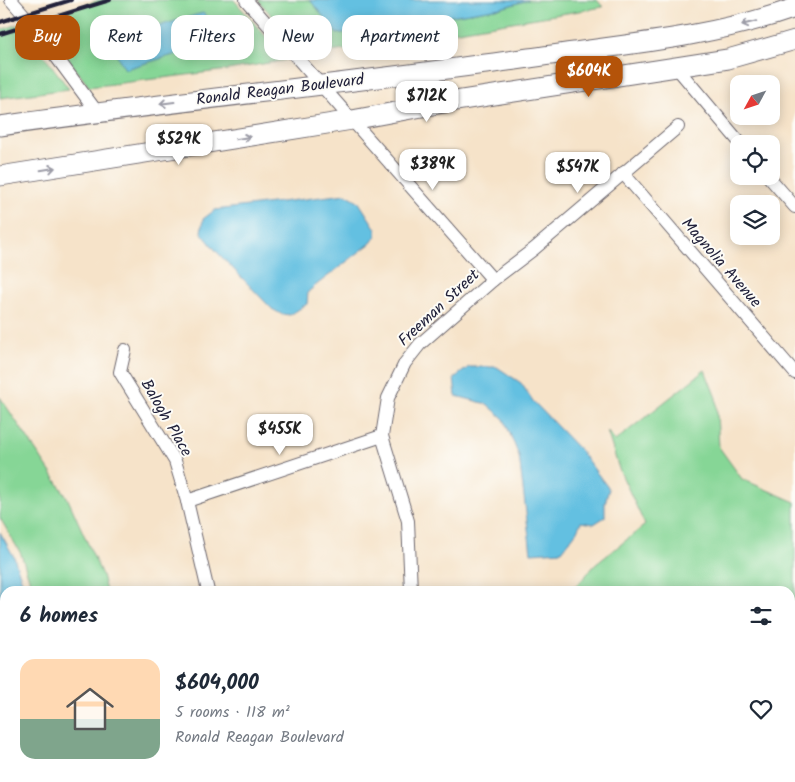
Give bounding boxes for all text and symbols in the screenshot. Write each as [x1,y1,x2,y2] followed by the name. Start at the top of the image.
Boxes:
[15,15,80,60] chip: Buy
[90,15,161,60] chip: Rent
[171,15,254,60] chip: Filters
[264,15,332,60] chip: New
[342,15,458,60] chip: Apartment
[741,19,757,28] one-way arrow
[554,56,624,98] pin: $604K
[567,59,611,84] text: $604K
[195,67,366,113] street label: Ronald Reagan Boulevard
[730,75,780,125] north arrow
[730,75,780,245] map controls
[392,80,462,123] pin: $712K
[407,84,447,109] text: $712K
[160,98,176,108] one-way arrow
[144,124,214,166] pin: $529K
[157,127,201,152] text: $529K
[235,133,251,143] one-way arrow
[730,135,780,185] button: locate
[398,148,468,191] pin: $389K
[410,152,456,177] text: $389K
[543,152,613,194] pin: $547K
[556,155,600,180] text: $547K
[40,164,56,174] one-way arrow
[730,195,780,245] button: layers
[675,212,767,314] street label: Magnolia Avenue
[393,263,486,353] street label: Freeman Street
[134,375,198,461] street label: Balogh Place
[245,414,315,456] pin: $455K
[258,417,302,442] text: $455K
[20,600,98,633] text: 6 homes
[747,602,775,630] icon: filters
[175,667,259,700] text: $604,000
[60,679,120,739] icon: home
[747,695,775,723] icon: heart
[175,700,290,725] text: 5 rooms · 118 m²
[175,725,344,750] text: Ronald Reagan Boulevard

